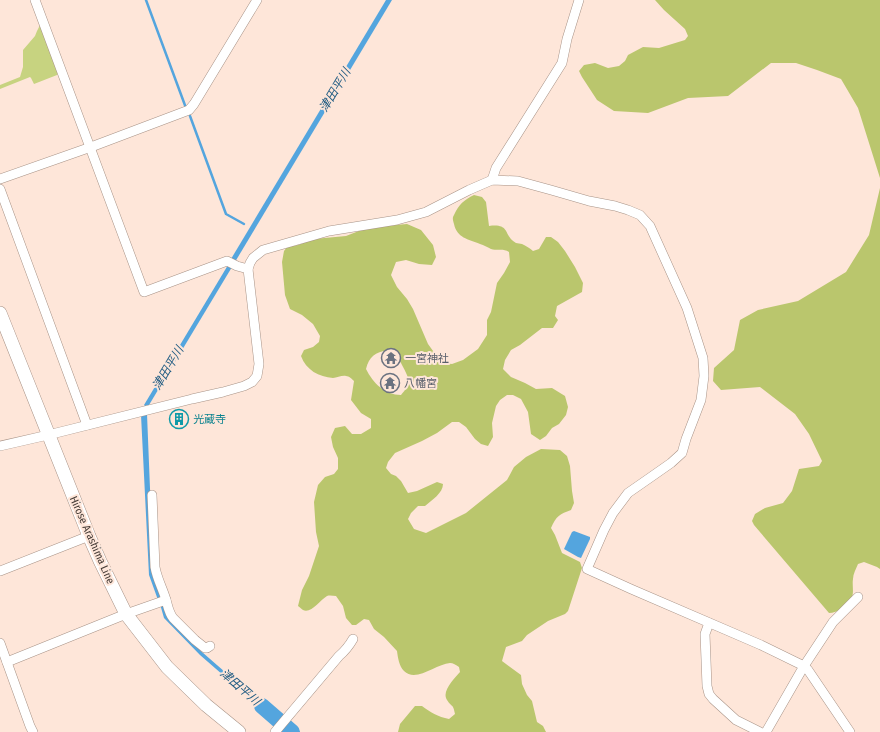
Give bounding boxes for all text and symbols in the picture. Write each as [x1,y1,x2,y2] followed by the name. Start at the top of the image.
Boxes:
[317,64,354,114] water label: 津田平川
[150,342,187,392] water label: 津田平川
[380,347,402,369] temple icon: 一宮神社
[405,352,449,365] place label: 一宮神社
[379,372,401,394] temple icon: 八幡宮
[404,377,437,390] place label: 八幡宮
[168,408,190,430] building icon: 光蔵寺
[193,413,226,426] place label: 光蔵寺
[67,494,117,586] street label: Hirose Arashima Line
[217,666,264,709] water label: 津田平川

